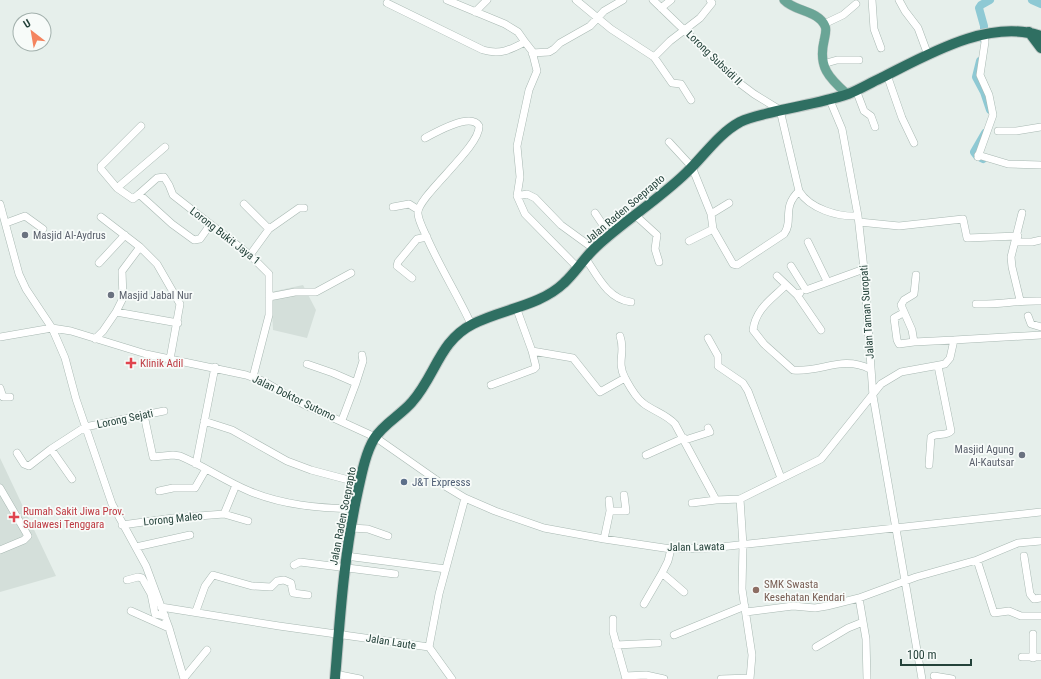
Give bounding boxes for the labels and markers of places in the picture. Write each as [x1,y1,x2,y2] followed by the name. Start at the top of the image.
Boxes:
[33,229,106,242] place label: Masjid Al-Aydrus
[20,230,30,240] marker: Masjid Al-Aydrus
[119,289,193,302] place label: Masjid Jabal Nur
[106,290,116,300] marker: Masjid Jabal Nur
[125,357,137,369] marker: Klinik Adil
[140,357,183,370] place label: Klinik Adil
[955,443,1015,469] place label: Masjid Agung Al-Kautsar
[1017,450,1027,460] marker: Masjid Agung Al-Kautsar
[412,476,471,489] place label: J&T Expresss
[399,477,409,487] marker: J&T Expresss
[23,505,124,531] place label: Rumah Sakit Jiwa Prov. Sulawesi Tenggara
[8,511,20,523] marker: Rumah Sakit Jiwa Prov. Sulawesi Tenggara
[764,578,845,604] place label: SMK Swasta Kesehatan Kendari
[751,585,761,595] marker: SMK Swasta Kesehatan Kendari

